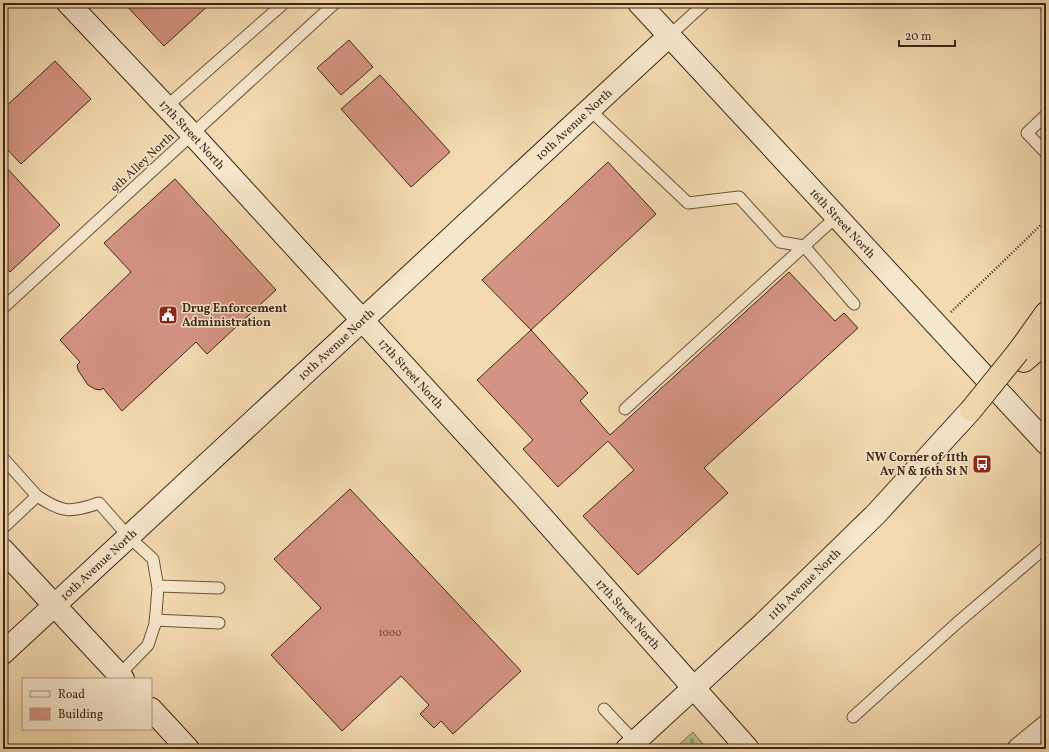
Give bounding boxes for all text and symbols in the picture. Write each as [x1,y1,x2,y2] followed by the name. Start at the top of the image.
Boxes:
[899,22,955,48] scale bar
[905,29,932,45] text: 20 m
[533,85,616,165] street label: 10th Avenue North
[155,97,228,174] street label: 17th Street North
[107,129,178,196] street label: 9th Alley North
[806,185,878,262] street label: 16th Street North
[182,301,288,331] place label: Drug Enforcement Administration
[157,304,179,326] public building icon: Drug Enforcement Administration
[295,306,379,385] street label: 10th Avenue North
[374,336,447,413] street label: 17th Street North
[866,450,968,480] place label: NW Corner of 11th Av N & 16th St N
[971,453,993,475] bus stop icon: NW Corner of 11th Av N & 16th St N
[57,526,141,605] street label: 10th Avenue North
[765,545,845,624] street label: 11th Avenue North
[592,576,663,654] street label: 17th Street North
[379,626,401,640] house number: 1000
[22,678,152,730] legend
[58,687,85,703] text: Road
[58,707,103,723] text: Building

